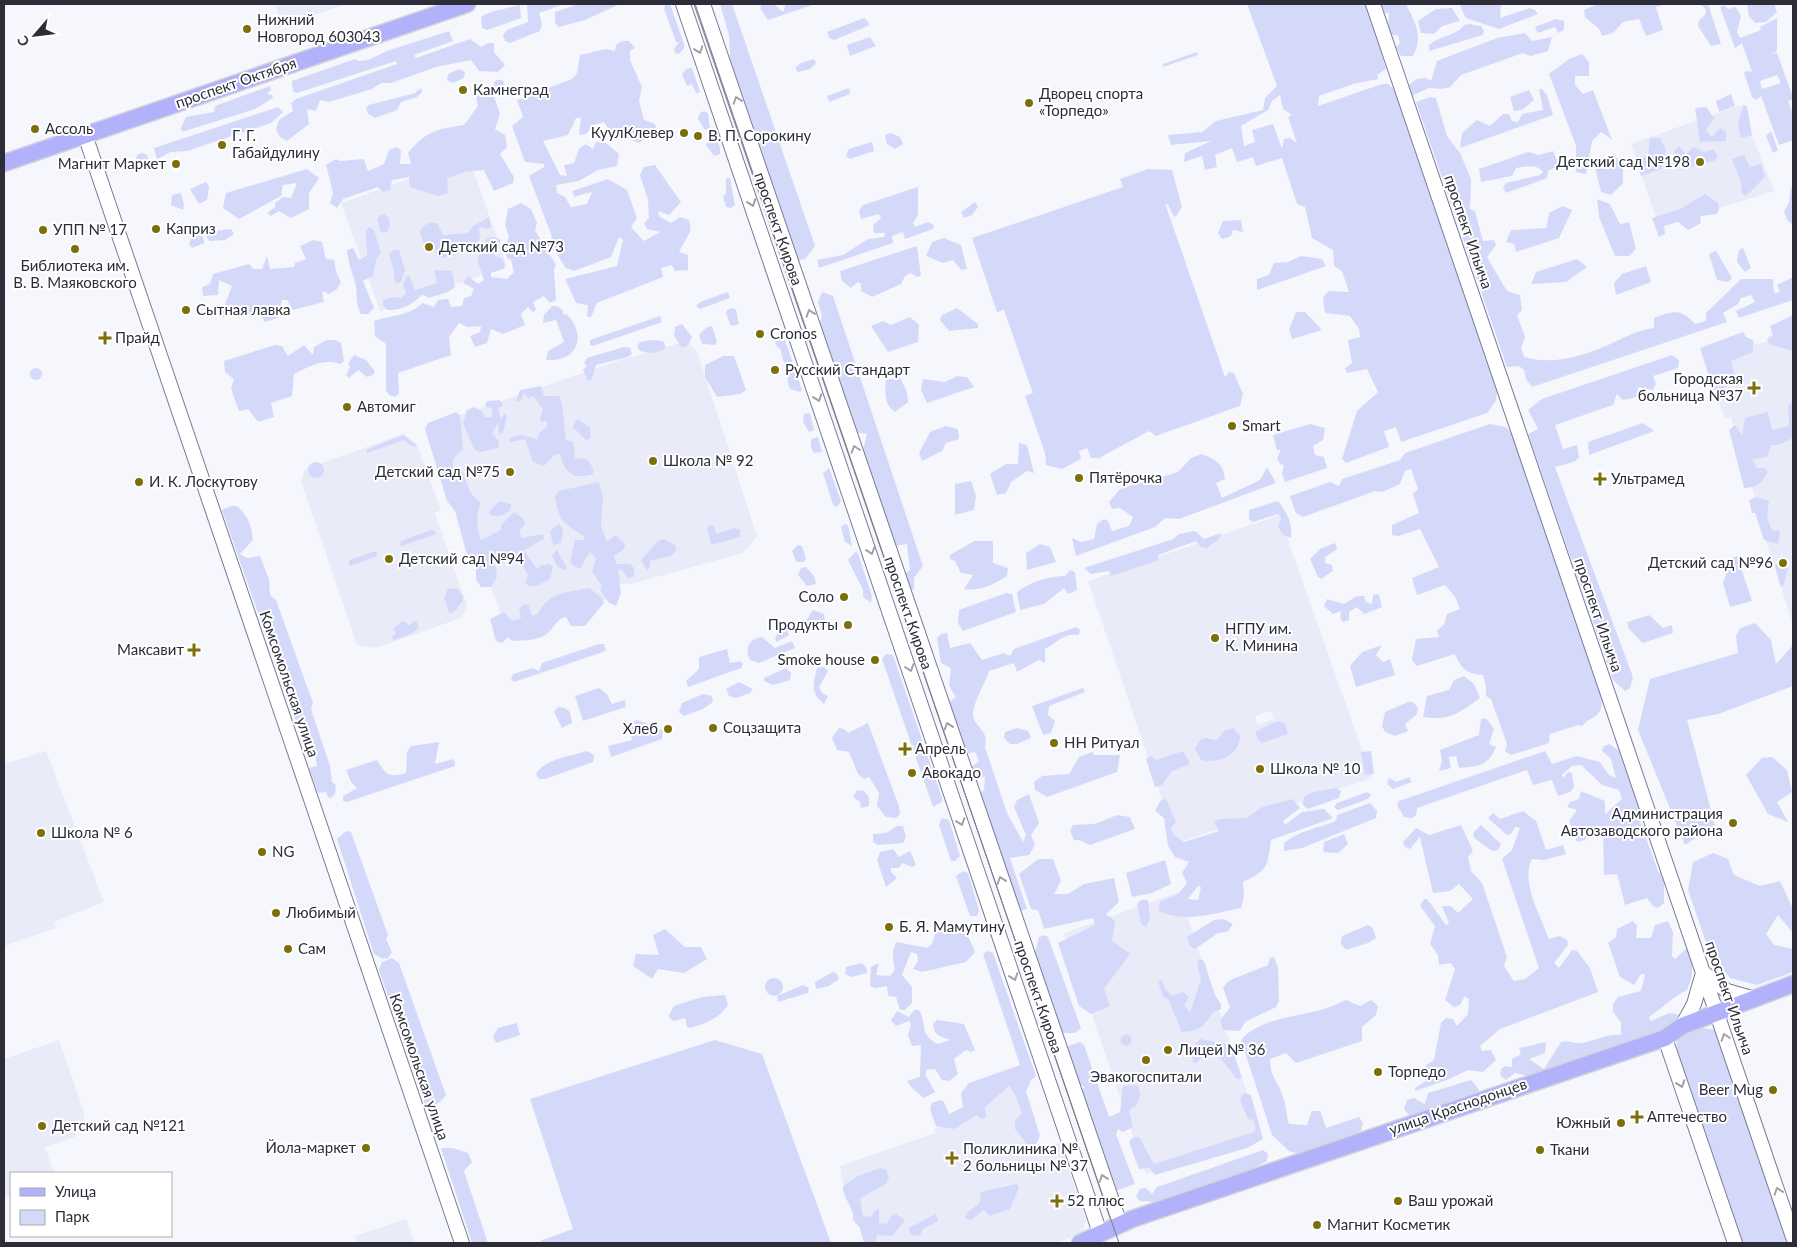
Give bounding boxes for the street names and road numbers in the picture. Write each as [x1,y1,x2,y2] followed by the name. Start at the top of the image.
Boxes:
[173,53,299,111] street label: проспект Октября
[751,170,807,288] street label: проспект Кирова
[1441,172,1497,291] street label: проспект Ильича
[881,554,937,672] street label: проспект Кирова
[1571,555,1627,674] street label: проспект Ильича
[256,608,323,759] street label: Комсомольская улица
[1011,938,1067,1056] street label: проспект Кирова
[1702,938,1758,1057] street label: проспект Ильича
[386,991,453,1142] street label: Комсомольская улица
[1386,1074,1529,1138] street label: улица Краснодонцев

